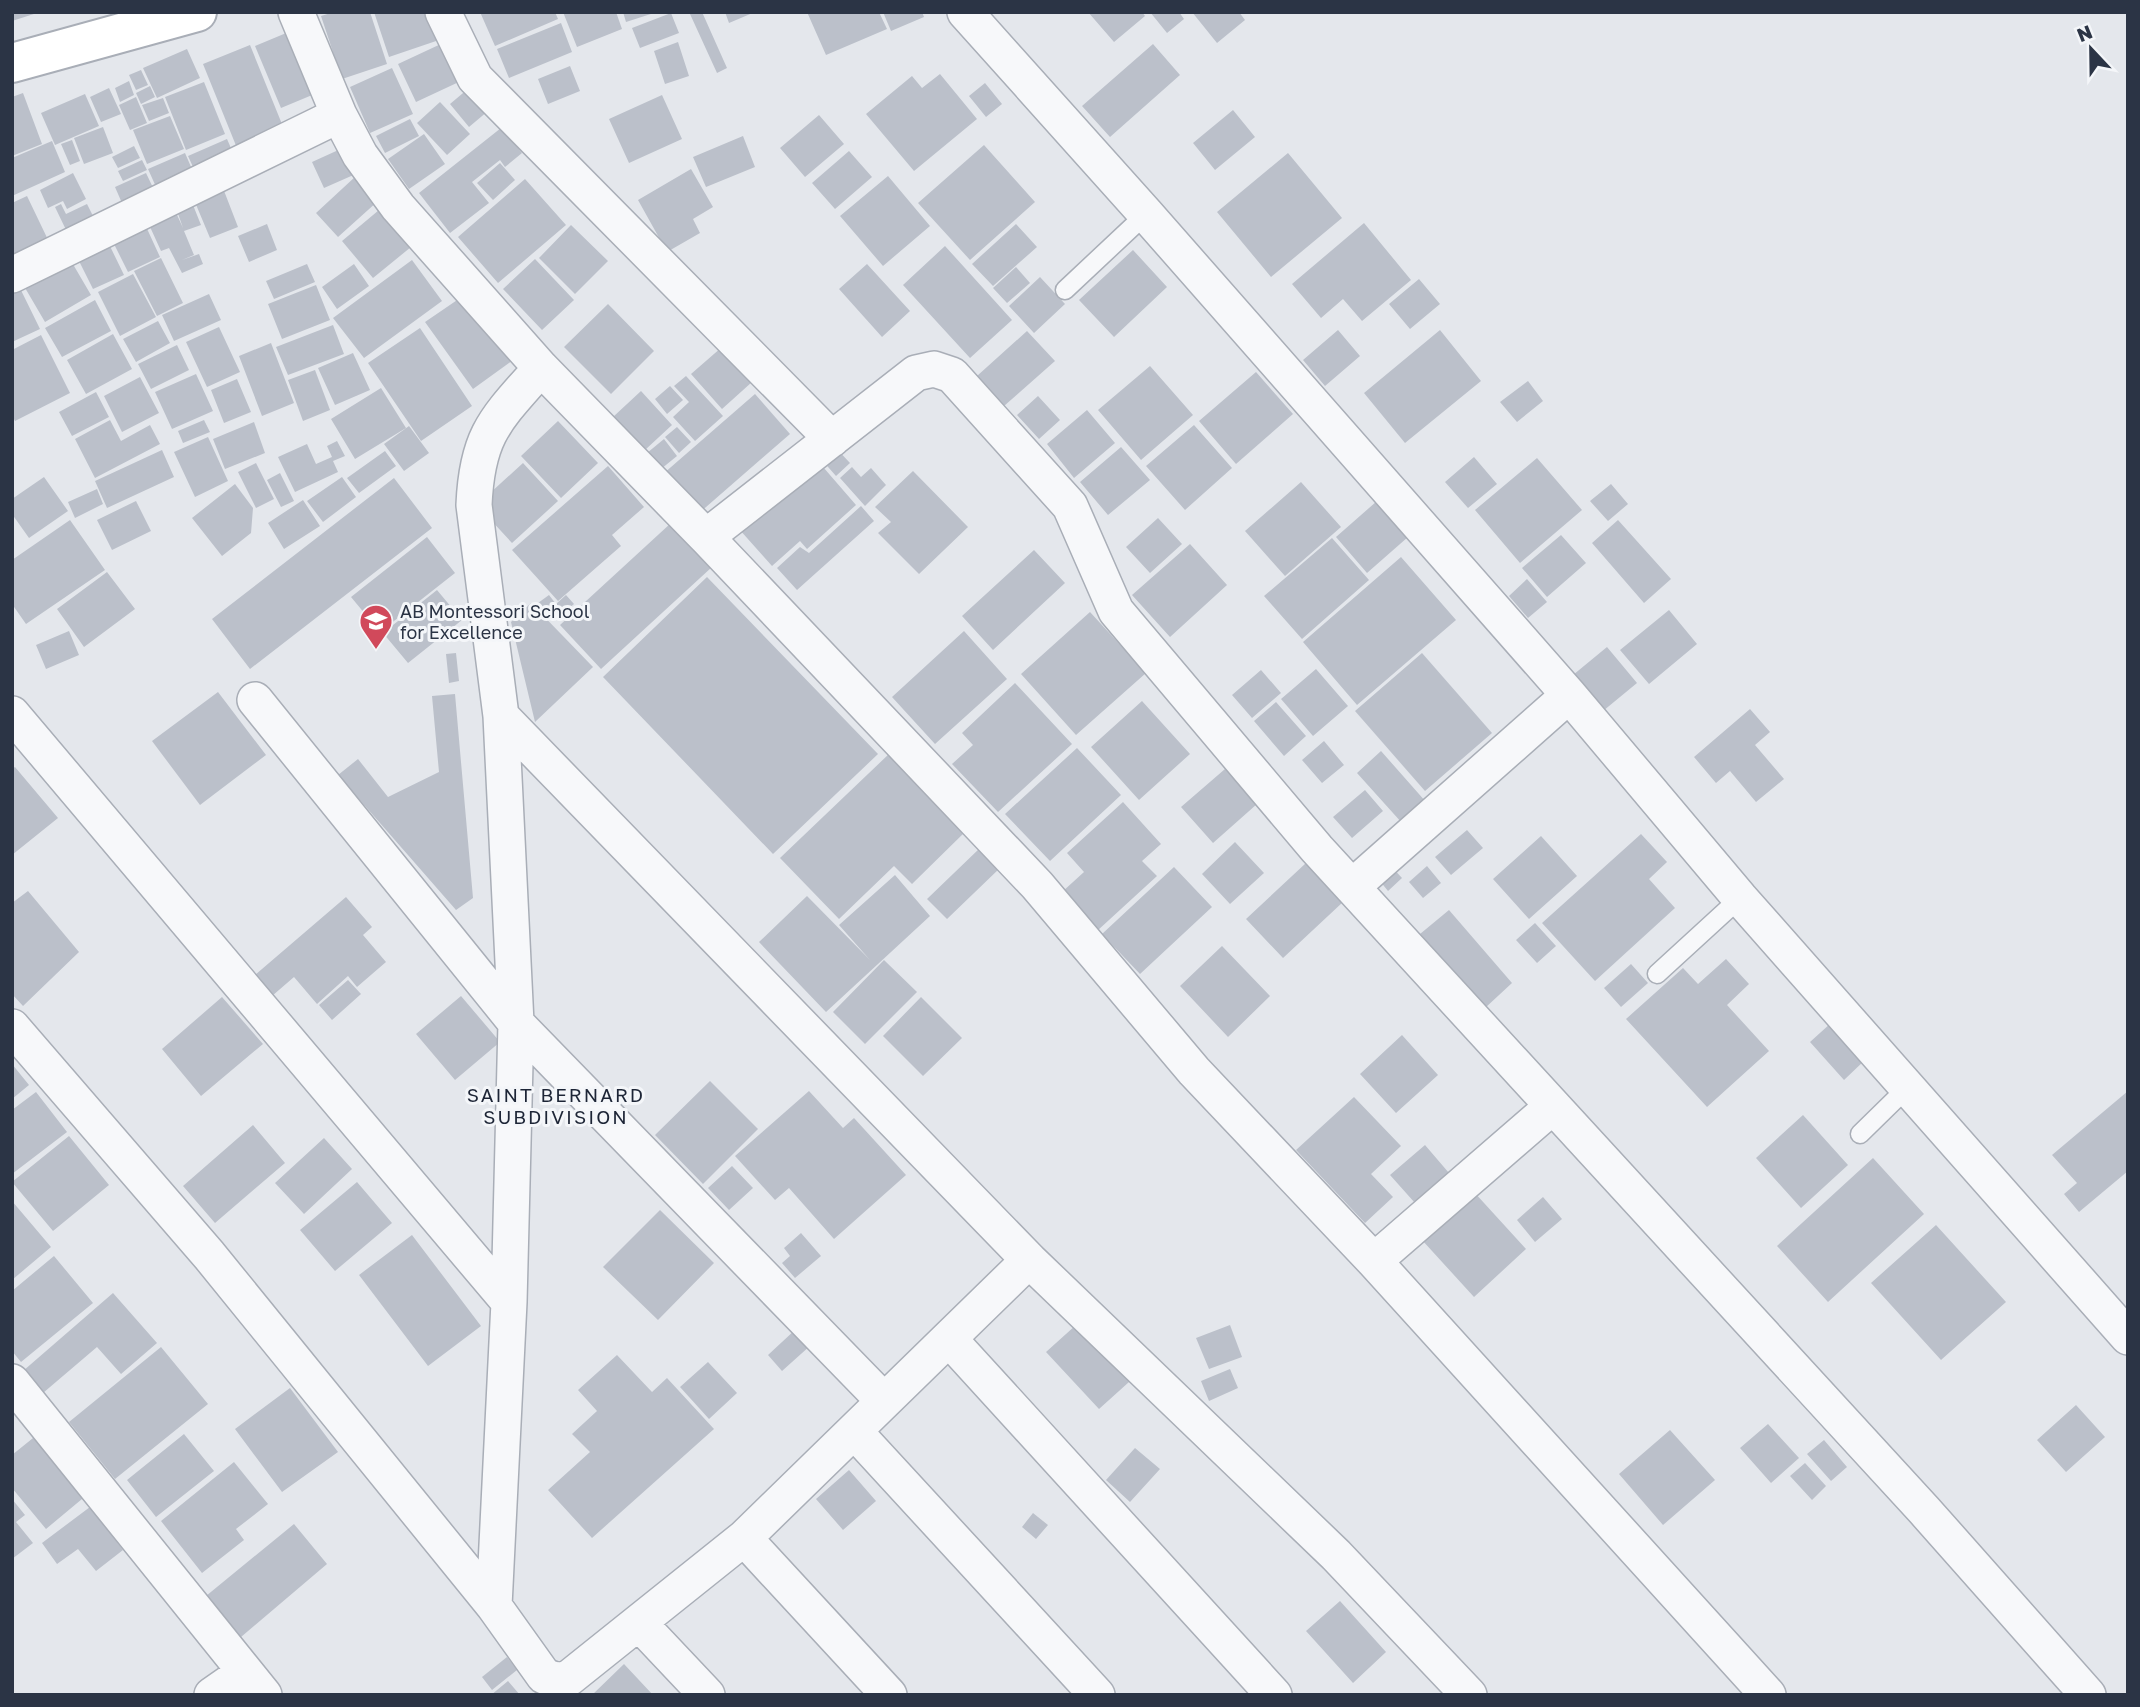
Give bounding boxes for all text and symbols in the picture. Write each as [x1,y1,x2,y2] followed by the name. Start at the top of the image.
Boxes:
[2056,14,2126,84] north arrow
[2073,19,2095,46] text: N
[400,600,590,643] place label: AB Montessori School for Excellence
[357,602,395,651] school or university icon: AB Montessori School for Excellence
[467,1083,645,1128] district label: SAINT BERNARD SUBDIVISION

